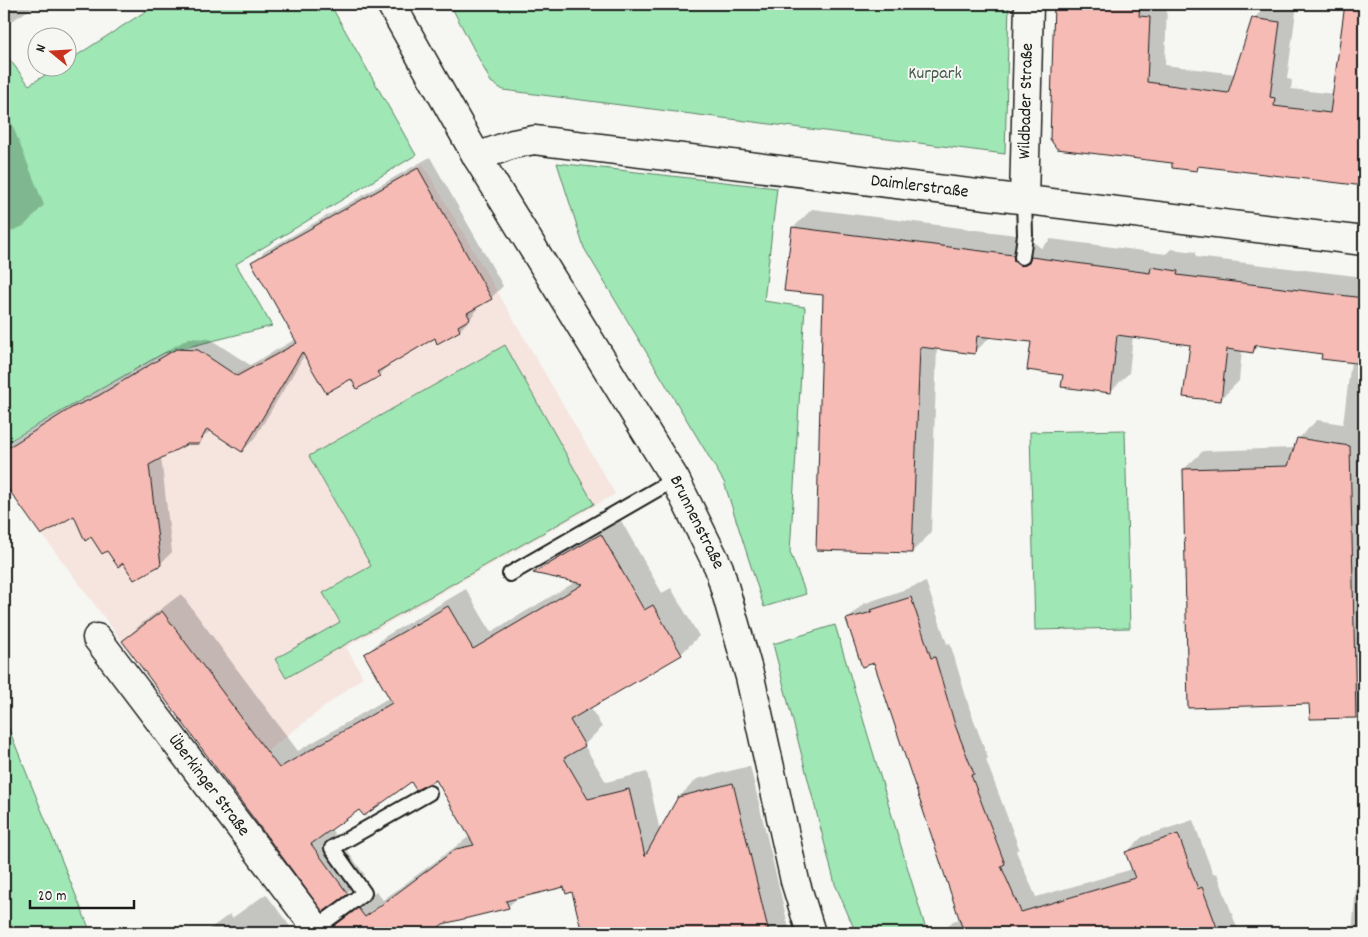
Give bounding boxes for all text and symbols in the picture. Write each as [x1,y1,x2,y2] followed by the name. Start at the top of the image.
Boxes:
[28,28,78,78] north arrow
[31,42,52,55] text: N
[1013,43,1040,159] street label: Wildbader Straße
[908,62,962,87] park label: Kurpark
[869,169,970,205] street label: Daimlerstraße
[663,471,730,574] street label: Brunnenstraße
[162,729,255,842] street label: Überkinger Straße
[30,877,134,909] scale bar
[38,886,66,908] text: 20 m

